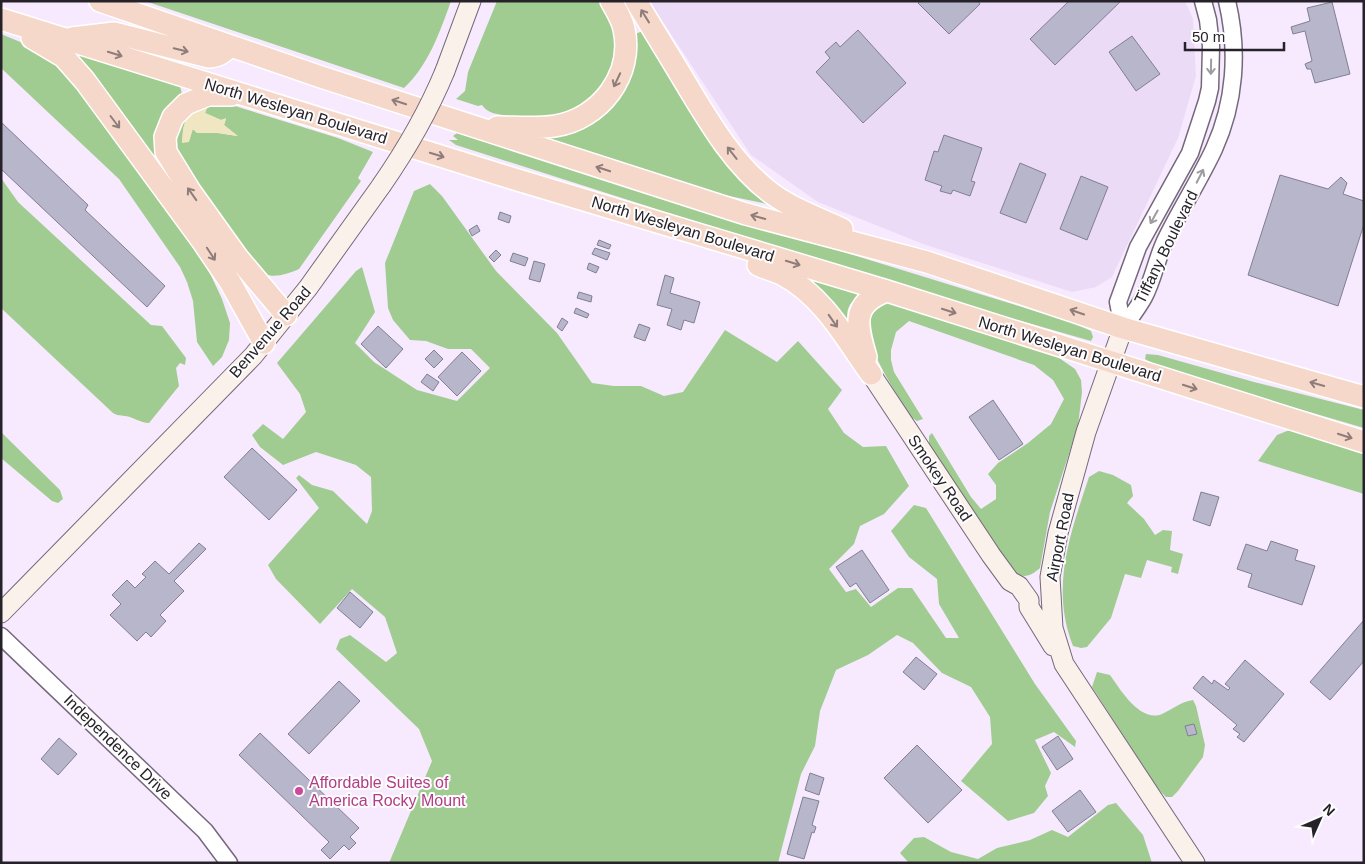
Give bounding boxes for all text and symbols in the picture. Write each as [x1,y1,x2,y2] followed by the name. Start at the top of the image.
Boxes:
[639,10,649,24] one-way arrow
[1185,20,1284,52] scale bar
[1192,28,1225,45] text: 50 m
[172,46,188,55] one-way arrow
[106,50,122,60] one-way arrow
[1206,58,1216,74] one-way arrow
[612,72,621,87] one-way arrow
[203,75,389,147] street label: North Wesleyan Boulevard
[392,97,407,106] one-way arrow
[110,115,121,128] one-way arrow
[727,147,738,160] one-way arrow
[428,150,444,160] one-way arrow
[596,163,612,173] one-way arrow
[1196,169,1205,184] one-way arrow
[187,187,197,201] one-way arrow
[1131,188,1201,306] street label: Tiffany Boulevard
[590,193,776,265] street label: North Wesleyan Boulevard
[1149,209,1159,223] one-way arrow
[751,212,767,222] one-way arrow
[206,246,216,260] one-way arrow
[785,258,801,268] one-way arrow
[226,283,314,381] street label: Benvenue Road
[940,307,956,316] one-way arrow
[1069,307,1085,317] one-way arrow
[977,313,1163,385] street label: North Wesleyan Boulevard
[828,314,838,328] one-way arrow
[1309,378,1325,388] one-way arrow
[1182,382,1198,392] one-way arrow
[905,432,975,524] street label: Smokey Road
[1336,432,1352,442] one-way arrow
[1043,491,1077,583] street label: Airport Road
[61,691,175,803] street label: Independence Drive
[309,774,466,809] place label: Affordable Suites of America Rocky Mount
[293,785,305,797] marker: Affordable Suites of America Rocky Mount
[1295,794,1345,844] north arrow
[1320,801,1338,819] text: N

